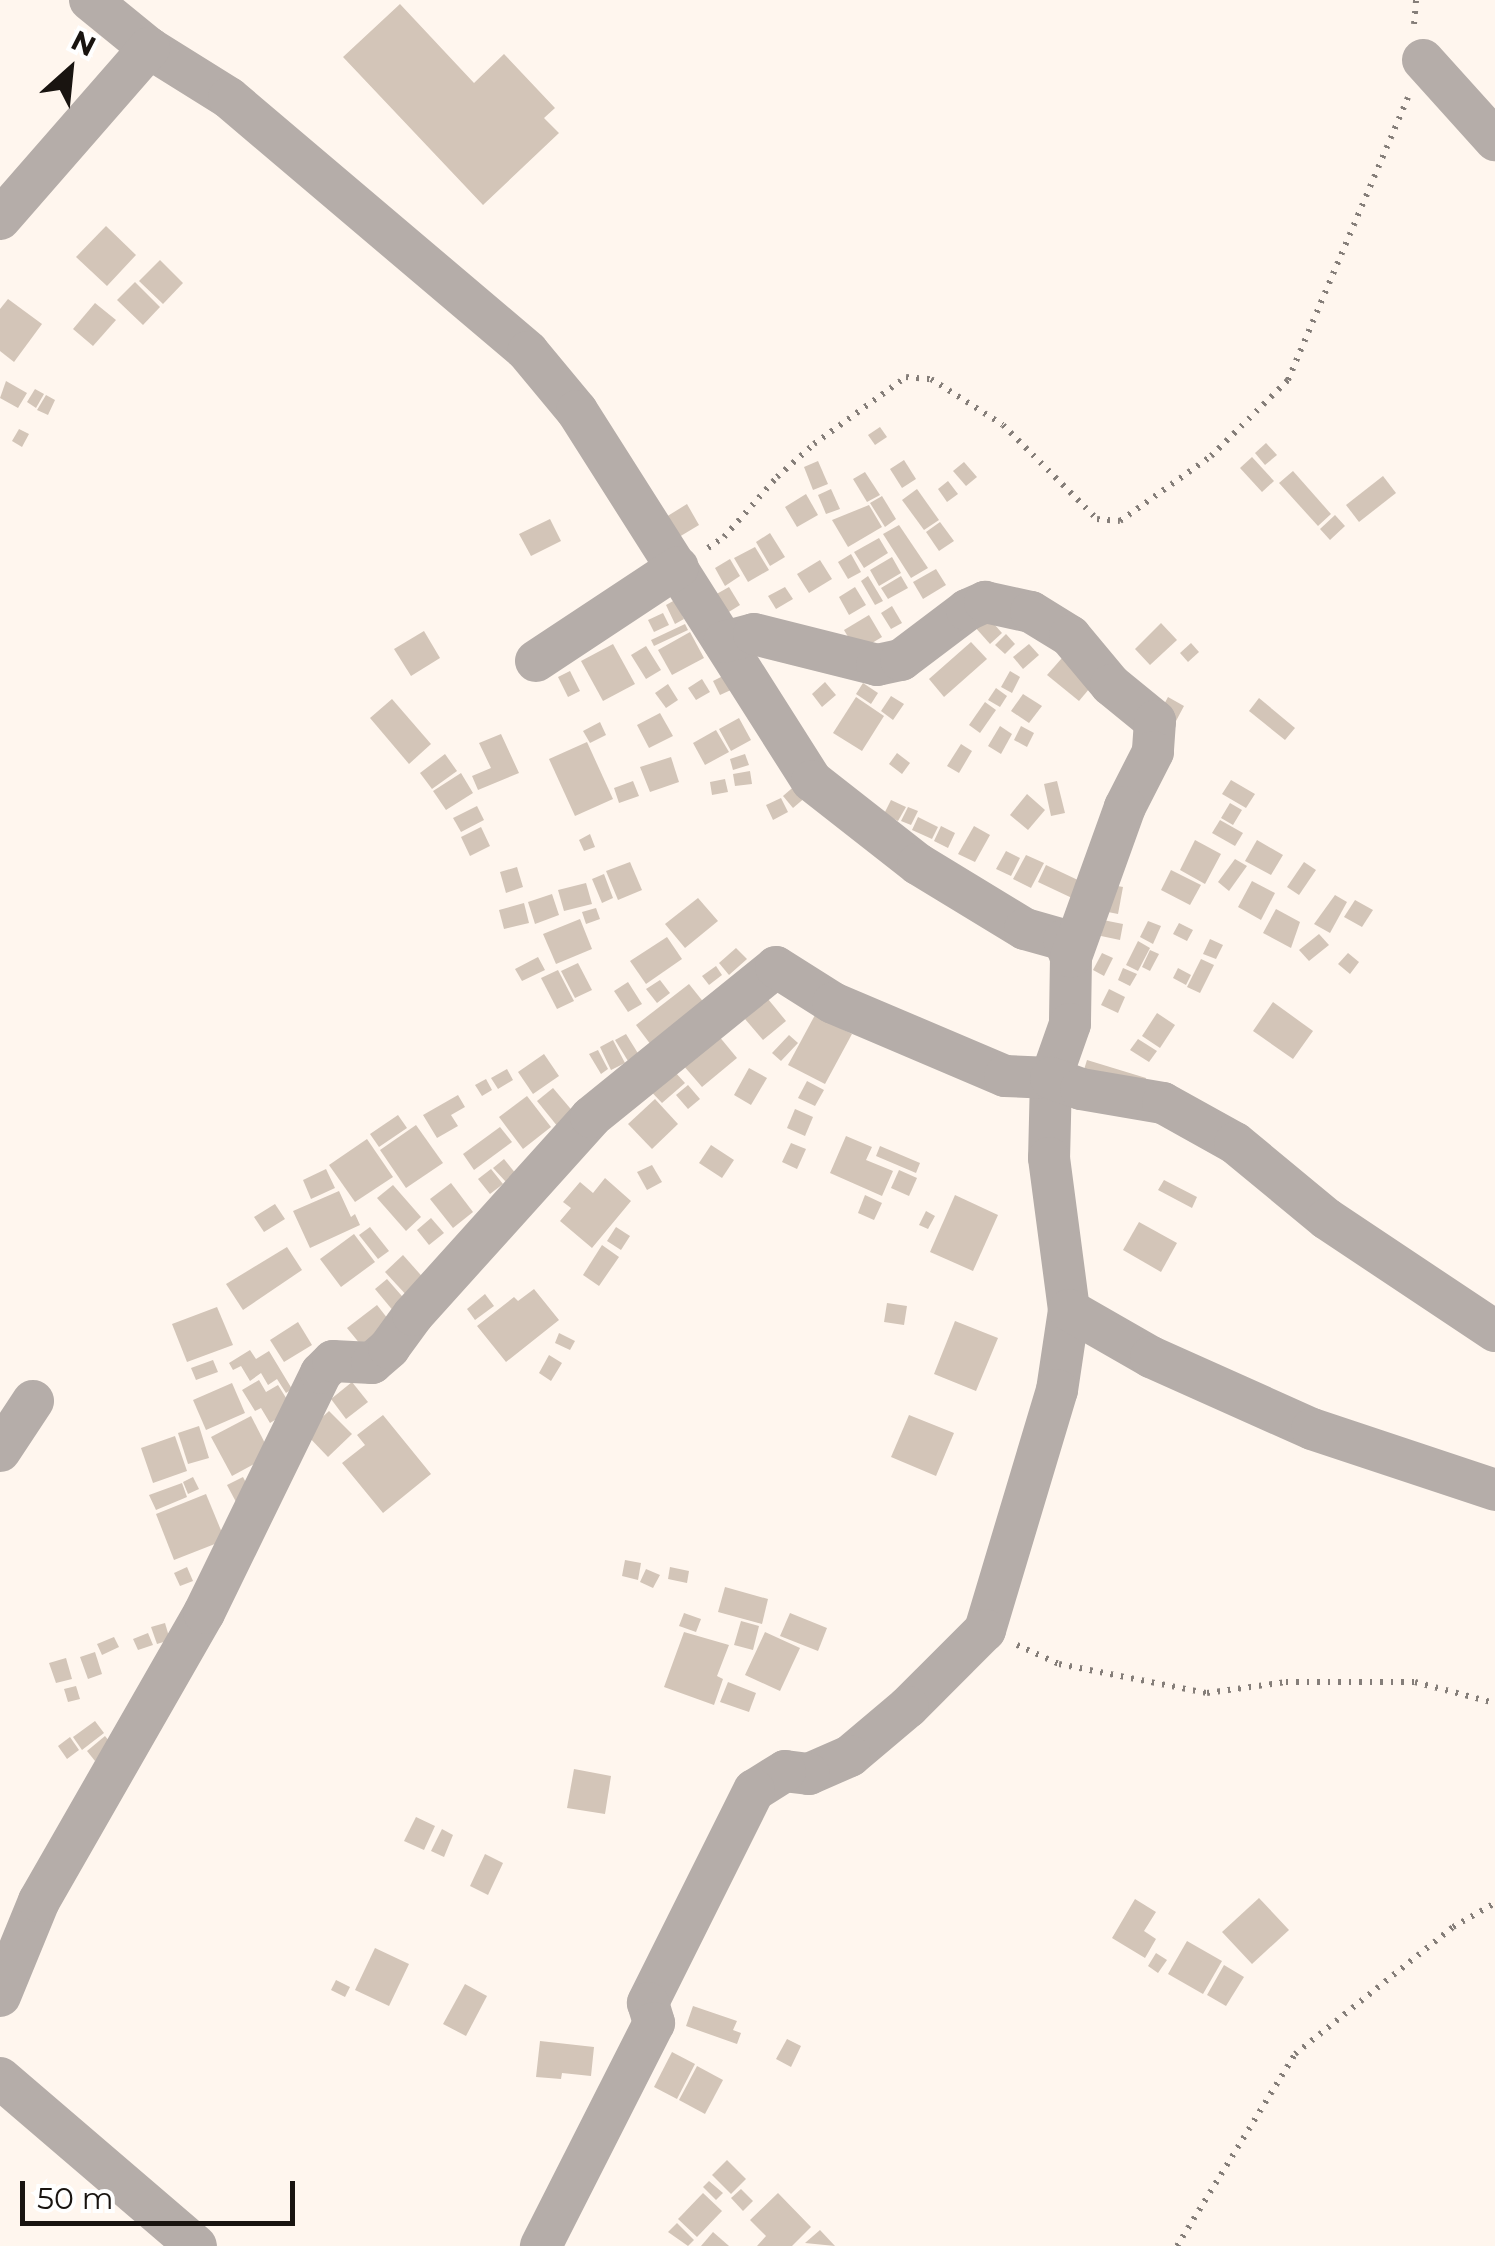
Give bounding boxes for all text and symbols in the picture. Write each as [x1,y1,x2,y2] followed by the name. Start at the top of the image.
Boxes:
[20,20,120,120] north arrow
[66,23,101,64] text: N
[25,2161,300,2223] scale bar
[37,2180,114,2217] text: 50 m

